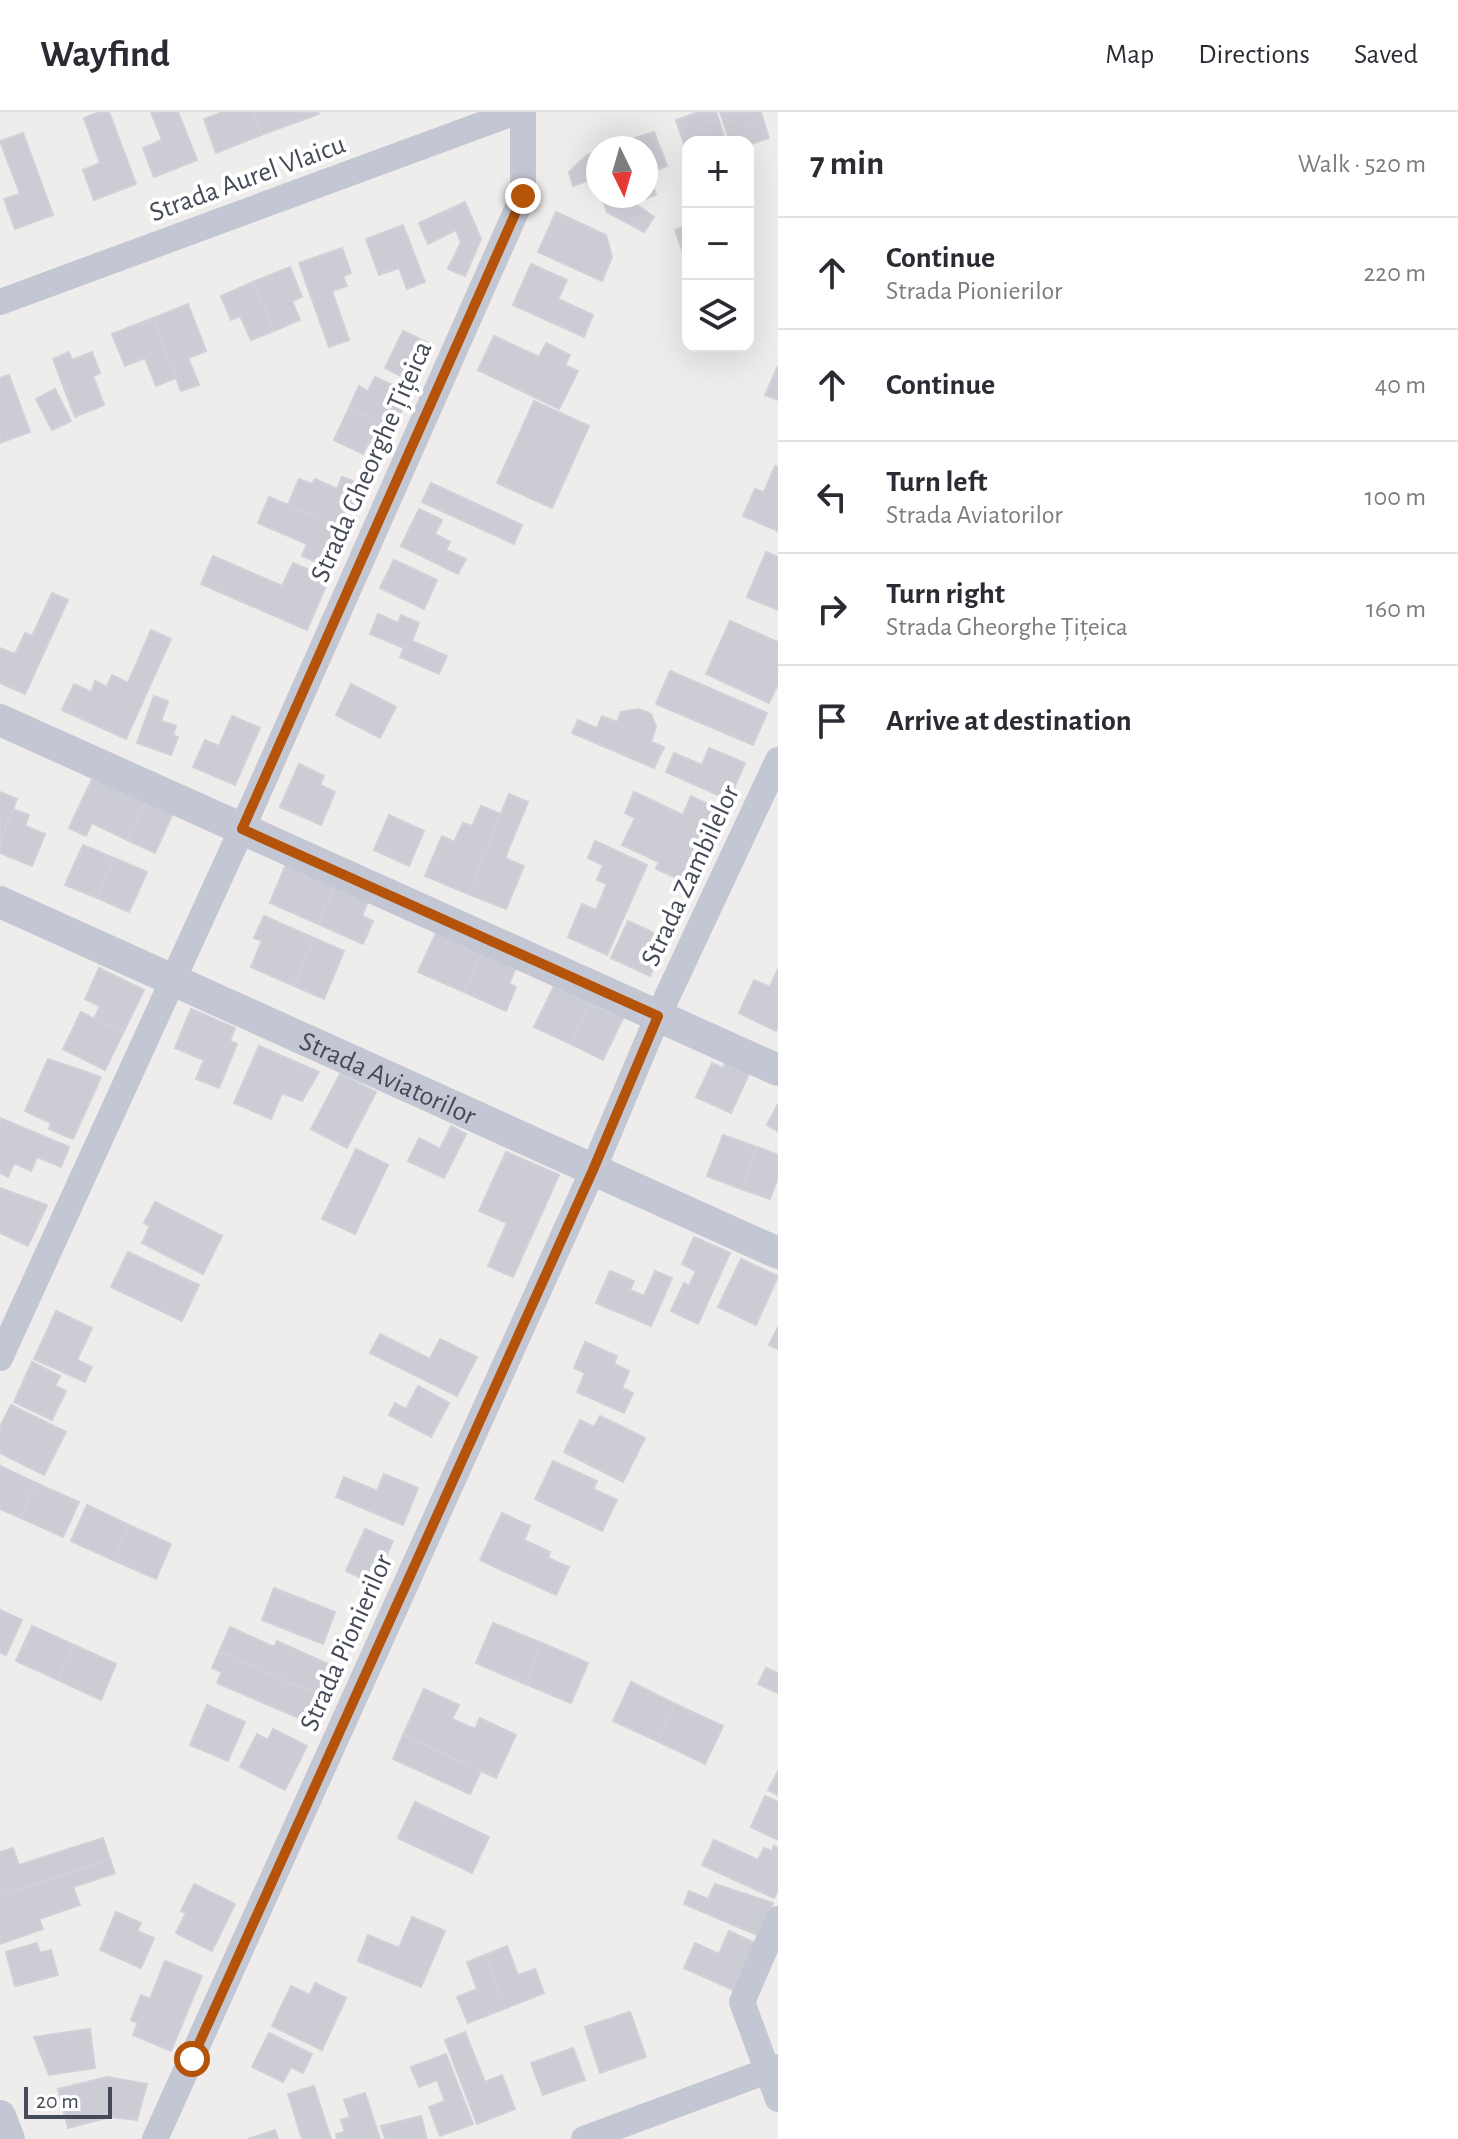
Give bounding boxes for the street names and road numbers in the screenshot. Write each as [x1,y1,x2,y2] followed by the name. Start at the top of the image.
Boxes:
[146,130,349,227] street label: Strada Aurel Vlaicu
[306,337,438,587] street label: Strada Gheorghe Țițeica
[637,781,745,971] street label: Strada Zambilelor
[295,1027,480,1131] street label: Strada Aviatorilor
[295,1550,398,1735] street label: Strada Pionierilor

